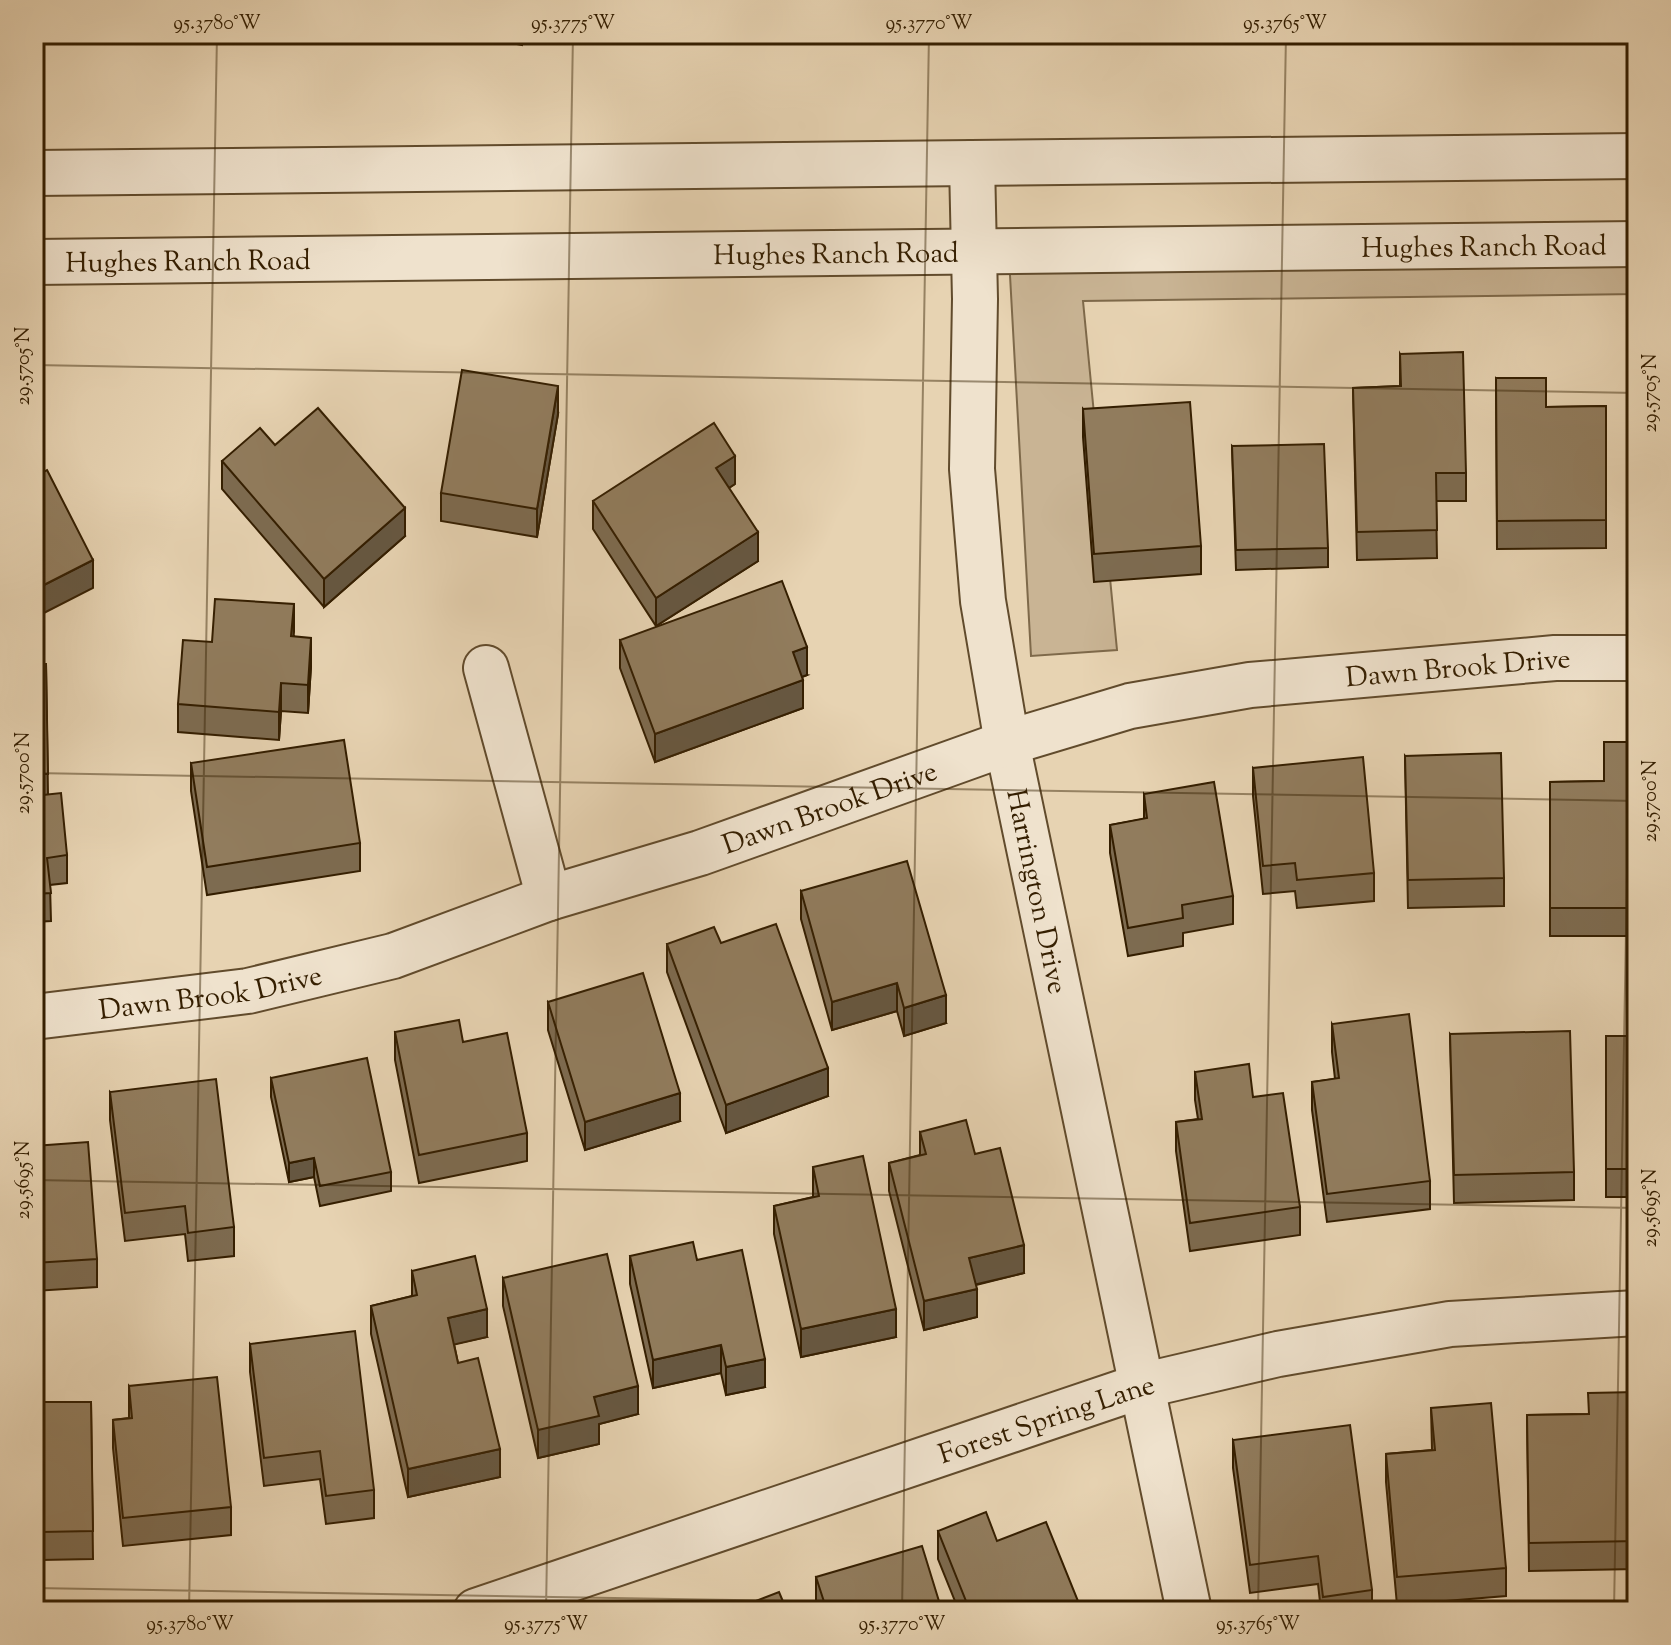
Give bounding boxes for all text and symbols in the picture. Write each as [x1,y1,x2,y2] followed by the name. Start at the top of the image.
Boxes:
[173,10,261,39] text: 95.3780°W
[531,10,615,39] text: 95.3775°W
[885,10,973,39] text: 95.3770°W
[1243,10,1327,39] text: 95.3765°W
[1361,227,1607,270] street label: Hughes Ranch Road
[713,235,959,277] street label: Hughes Ranch Road
[65,242,311,285] street label: Hughes Ranch Road
[10,326,39,406] text: 29.5705°N
[1637,353,1666,433] text: 29.5705°N
[1344,641,1570,699] street label: Dawn Brook Drive
[10,732,39,814] text: 29.5700°N
[717,753,943,866] street label: Dawn Brook Drive
[1637,760,1666,842] text: 29.5700°N
[994,786,1076,998] street label: Harrington Drive
[97,957,326,1032] street label: Dawn Brook Drive
[10,1141,39,1219] text: 29.5695°N
[1637,1169,1666,1247] text: 29.5695°N
[934,1366,1159,1476] street label: Forest Spring Lane
[146,1611,234,1640] text: 95.3780°W
[504,1611,588,1640] text: 95.3775°W
[858,1611,946,1640] text: 95.3770°W
[1216,1611,1300,1640] text: 95.3765°W

